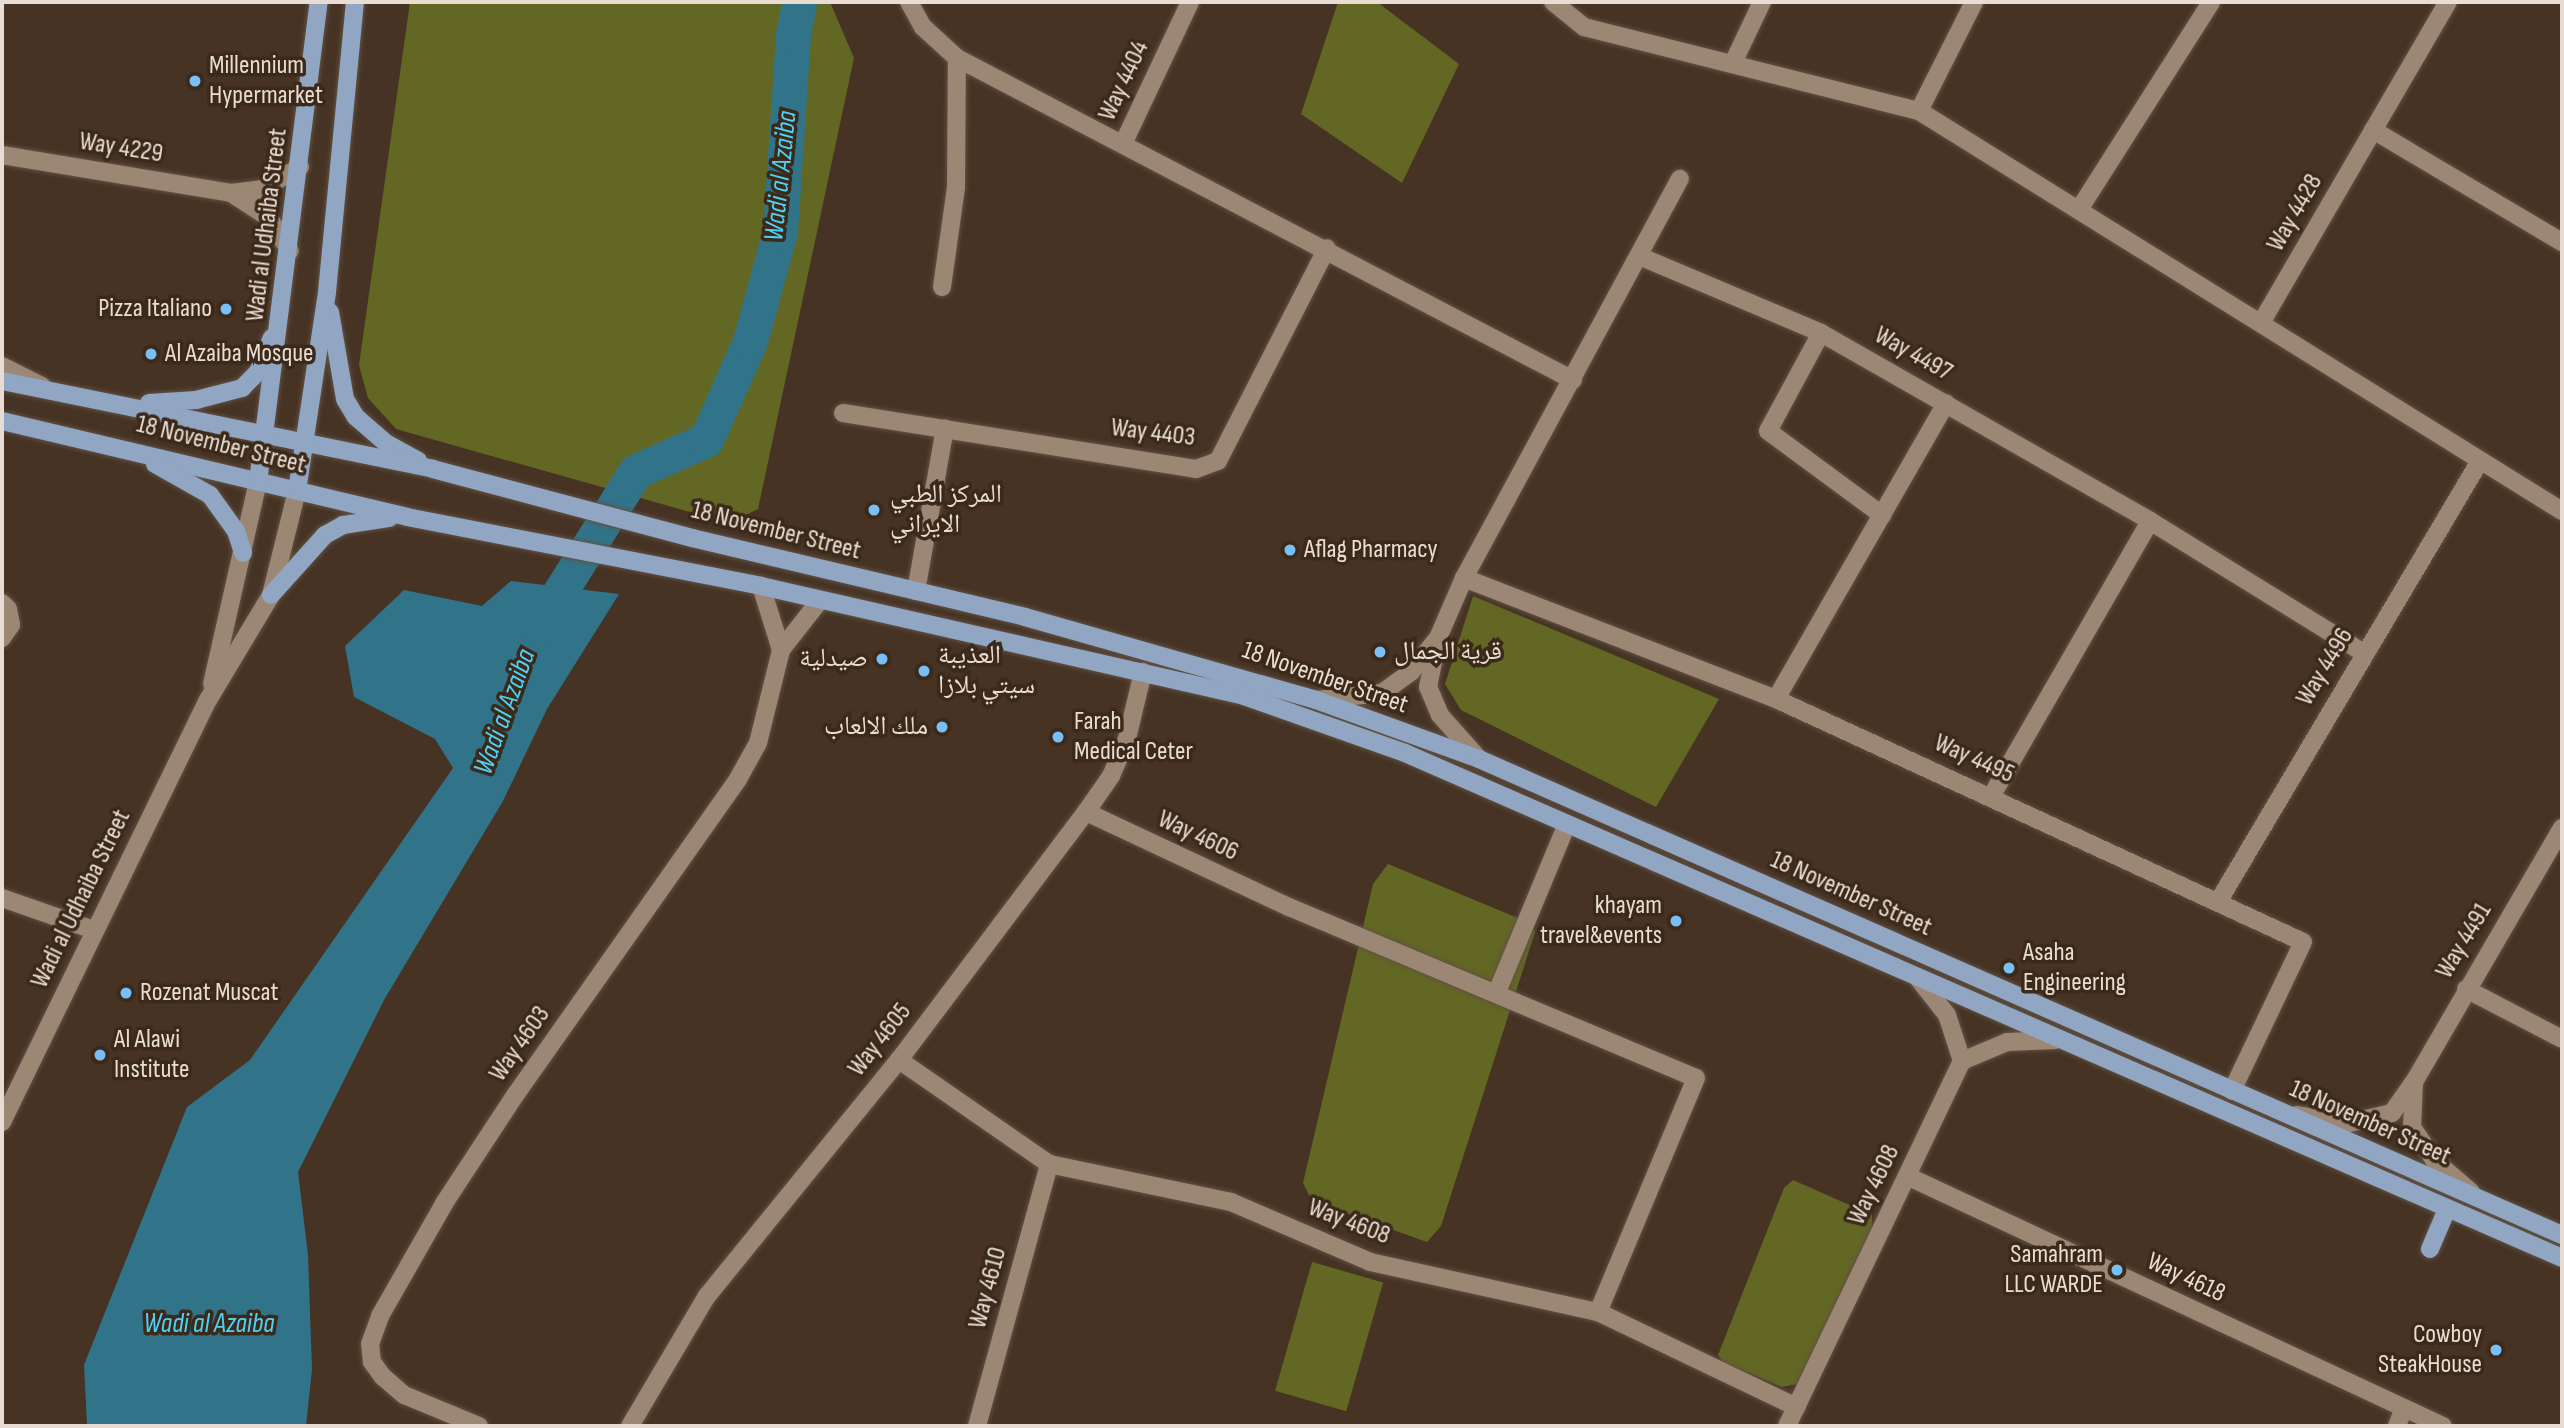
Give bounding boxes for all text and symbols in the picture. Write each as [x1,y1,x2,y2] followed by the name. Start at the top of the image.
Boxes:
[1092,36,1156,126] street label: Way 4404
[209,50,323,112] place label: Millennium Hypermarket
[187,73,203,89] marker: Millennium Hypermarket
[757,109,805,243] water label: Wadi al Azaiba
[77,126,165,170] street label: Way 4229
[240,127,294,323] street label: Wadi al Udhaiba Street
[2260,169,2330,257] street label: Way 4428
[98,293,212,325] place label: Pizza Italiano
[218,301,234,317] marker: Pizza Italiano
[1869,320,1957,388] street label: Way 4497
[165,338,314,370] place label: Al Azaiba Mosque
[143,346,159,362] marker: Al Azaiba Mosque
[133,409,309,481] street label: 18 November Street
[1109,412,1197,454] street label: Way 4403
[890,479,1002,540] place label: المركز الطبي الايراني
[688,495,864,567] street label: 18 November Street
[864,500,884,520] marker: المركز الطبي الايراني
[1304,534,1438,566] place label: Aflag Pharmacy
[1282,542,1298,558] marker: Aflag Pharmacy
[2290,623,2360,711] street label: Way 4496
[1238,635,1412,721] street label: 18 November Street
[1394,636,1502,668] place label: قرية الجمال
[938,640,1035,702] place label: العذيبة سيتي بلازا
[799,643,868,675] place label: صيدلية
[1372,644,1388,660] marker: قرية الجمال
[467,645,543,779] water label: Wadi al Azaiba
[874,651,890,667] marker: صيدلية
[916,663,932,679] marker: العذيبة سيتي بلازا
[1074,706,1193,768] place label: Farah Medical Ceter
[824,711,928,743] place label: ملك الالعاب
[934,719,950,735] marker: ملك الالعاب
[1048,727,1068,747] marker: Farah Medical Ceter
[1929,728,2019,790] street label: Way 4495
[1153,804,1243,868] street label: Way 4606
[24,805,138,993] street label: Wadi al Udhaiba Street
[1766,845,1936,943] street label: 18 November Street
[1540,890,1662,951] place label: khayam travel&events
[2429,898,2499,984] street label: Way 4491
[1668,913,1684,929] marker: khayam travel&events
[2023,937,2126,998] place label: Asaha Engineering
[2001,960,2017,976] marker: Asaha Engineering
[140,977,279,1009] place label: Rozenat Muscat
[118,985,134,1001] marker: Rozenat Muscat
[842,997,918,1083] street label: Way 4605
[483,1000,557,1088] street label: Way 4603
[114,1024,189,1086] place label: Al Alawi Institute
[92,1047,108,1063] marker: Al Alawi Institute
[2285,1074,2455,1172] street label: 18 November Street
[1841,1140,1907,1230] street label: Way 4608
[1304,1192,1394,1252] street label: Way 4608
[2004,1239,2103,1300] place label: Samahram LLC WARDE
[962,1244,1014,1332] street label: Way 4610
[2142,1246,2230,1310] street label: Way 4618
[2109,1262,2125,1278] marker: Samahram LLC WARDE
[143,1307,275,1341] water label: Wadi al Azaiba
[2378,1319,2482,1380] place label: Cowboy SteakHouse
[2488,1342,2504,1358] marker: Cowboy SteakHouse

